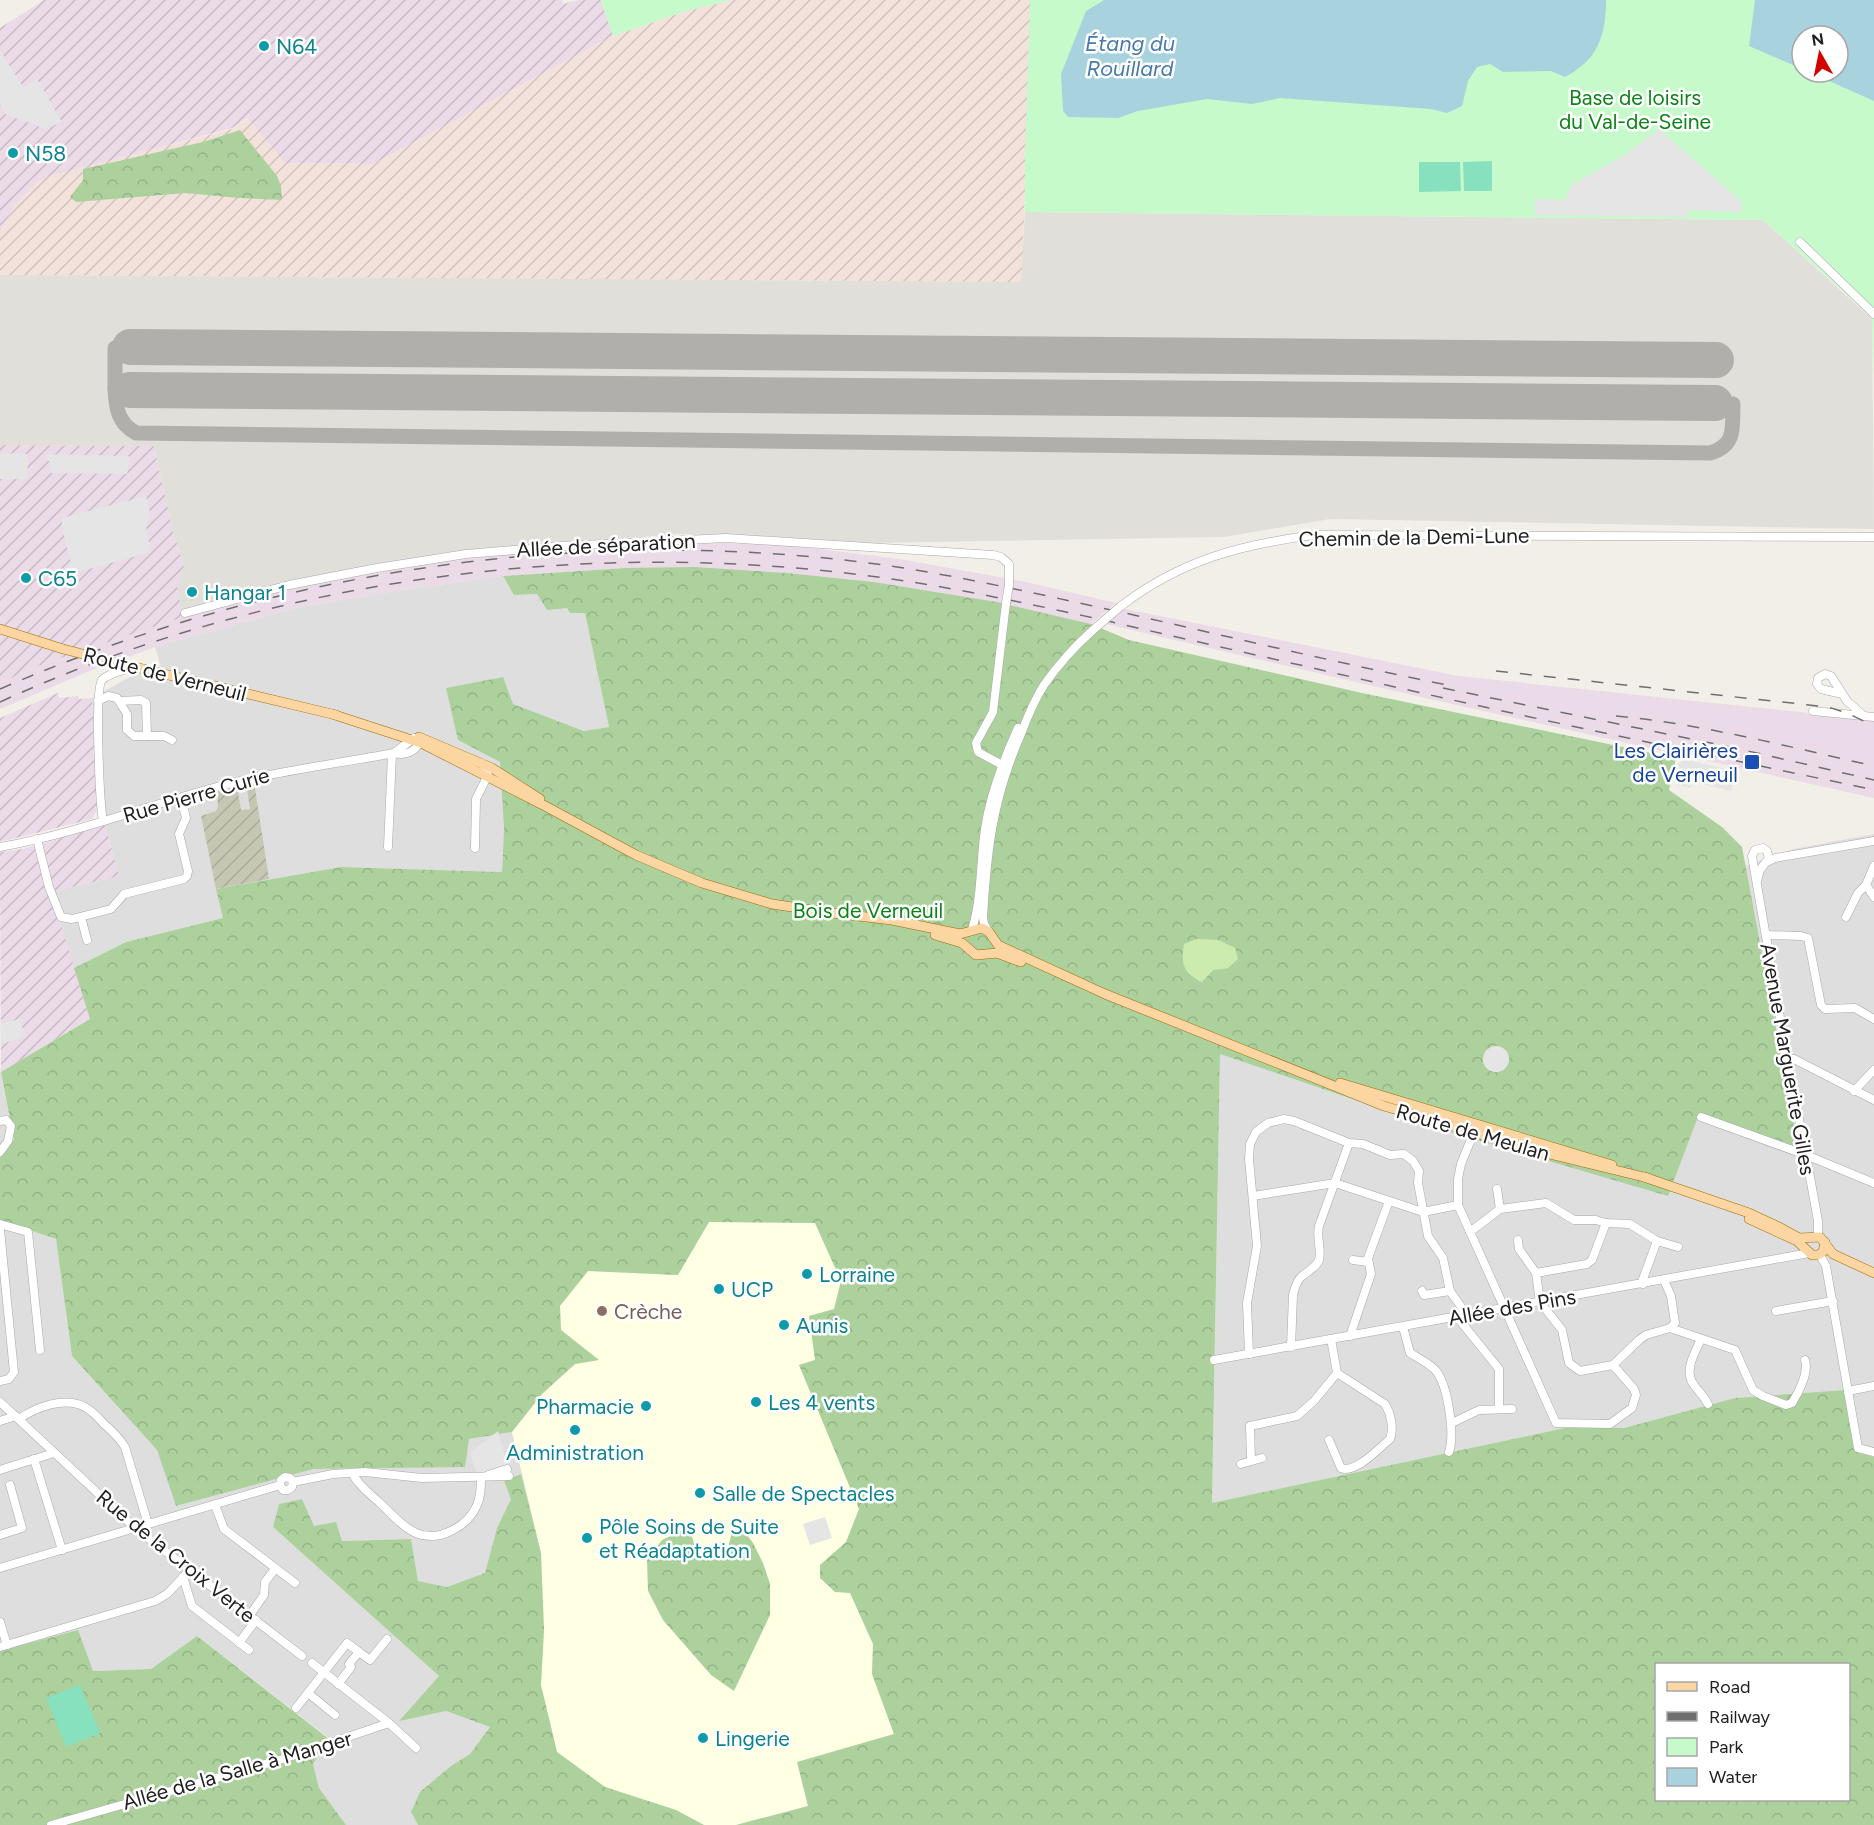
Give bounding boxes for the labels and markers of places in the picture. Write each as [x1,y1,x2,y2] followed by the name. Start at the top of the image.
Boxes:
[276,34,317,59] place label: N64
[257,39,271,53] marker: N64
[25,141,66,166] place label: N58
[6,146,20,160] marker: N58
[38,566,77,591] place label: C65
[19,571,33,585] marker: C65
[204,580,286,605] place label: Hangar 1
[185,585,199,599] marker: Hangar 1
[1613,738,1738,787] place label: Les Clairières de Verneuil
[1743,753,1761,771] marker: Les Clairières de Verneuil
[819,1262,895,1287] place label: Lorraine
[800,1267,814,1281] marker: Lorraine
[731,1277,773,1302] place label: UCP
[712,1282,726,1296] marker: UCP
[614,1299,682,1324] place label: Crèche
[595,1304,609,1318] marker: Crèche
[796,1313,848,1338] place label: Aunis
[777,1318,791,1332] marker: Aunis
[768,1390,875,1415] place label: Les 4 vents
[536,1394,634,1419] place label: Pharmacie
[749,1395,763,1409] marker: Les 4 vents
[639,1399,653,1413] marker: Pharmacie
[568,1423,582,1437] marker: Administration
[506,1440,644,1465] place label: Administration
[712,1481,894,1506] place label: Salle de Spectacles
[693,1486,707,1500] marker: Salle de Spectacles
[599,1514,779,1563] place label: Pôle Soins de Suite et Réadaptation
[580,1531,594,1545] marker: Pôle Soins de Suite et Réadaptation
[715,1726,790,1751] place label: Lingerie
[696,1731,710,1745] marker: Lingerie

